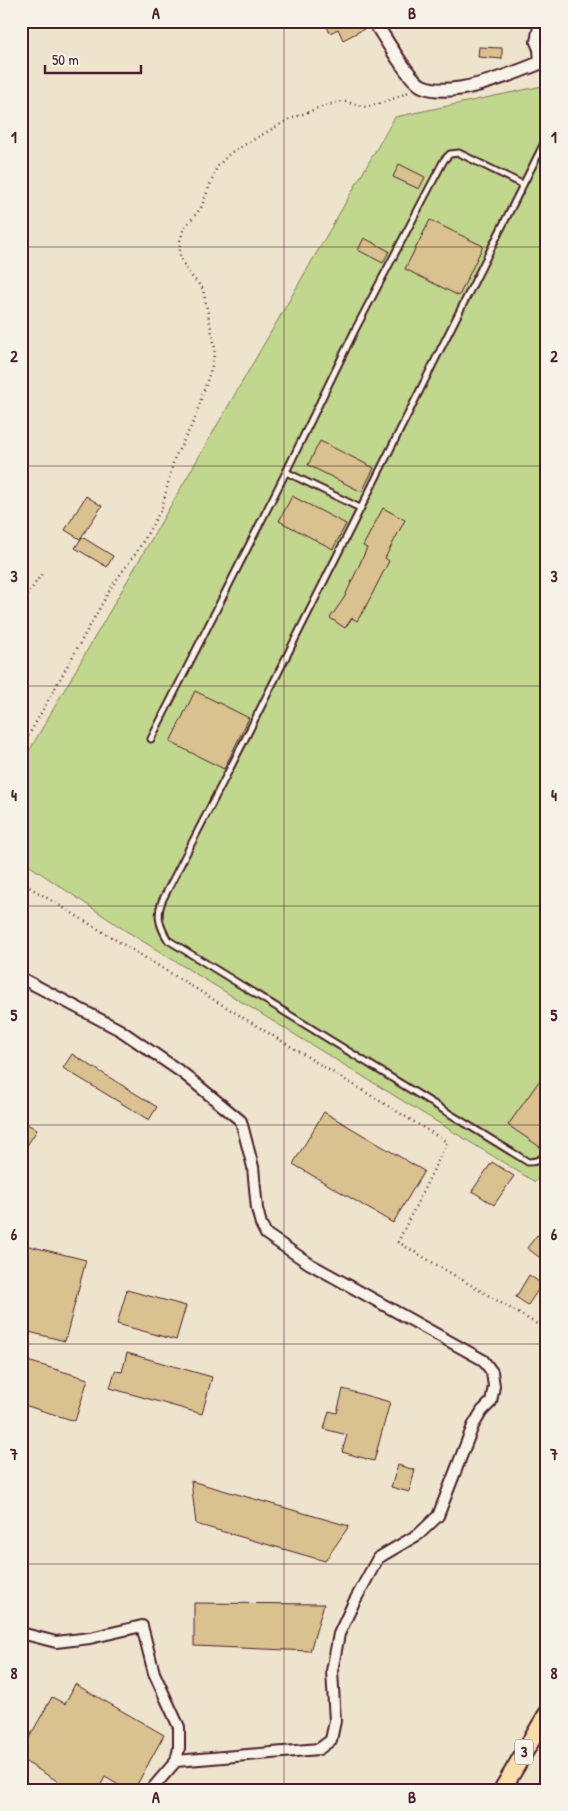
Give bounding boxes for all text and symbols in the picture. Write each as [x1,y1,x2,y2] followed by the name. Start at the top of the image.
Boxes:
[152,2,160,24] text: A
[408,2,416,24] text: B
[45,42,141,74] scale bar
[52,49,79,70] text: 50 m
[11,126,17,148] text: 1
[551,126,557,148] text: 1
[10,345,18,367] text: 2
[550,345,558,367] text: 2
[10,565,18,587] text: 3
[550,565,558,587] text: 3
[11,784,17,806] text: 4
[551,784,557,806] text: 4
[11,1004,18,1026] text: 5
[551,1004,558,1026] text: 5
[11,1223,18,1245] text: 6
[551,1223,558,1245] text: 6
[9,1443,18,1465] text: 7
[549,1443,558,1465] text: 7
[11,1662,18,1684] text: 8
[551,1662,558,1684] text: 8
[515,1740,533,1764] road number: 3
[152,1786,160,1808] text: A
[408,1786,416,1808] text: B

